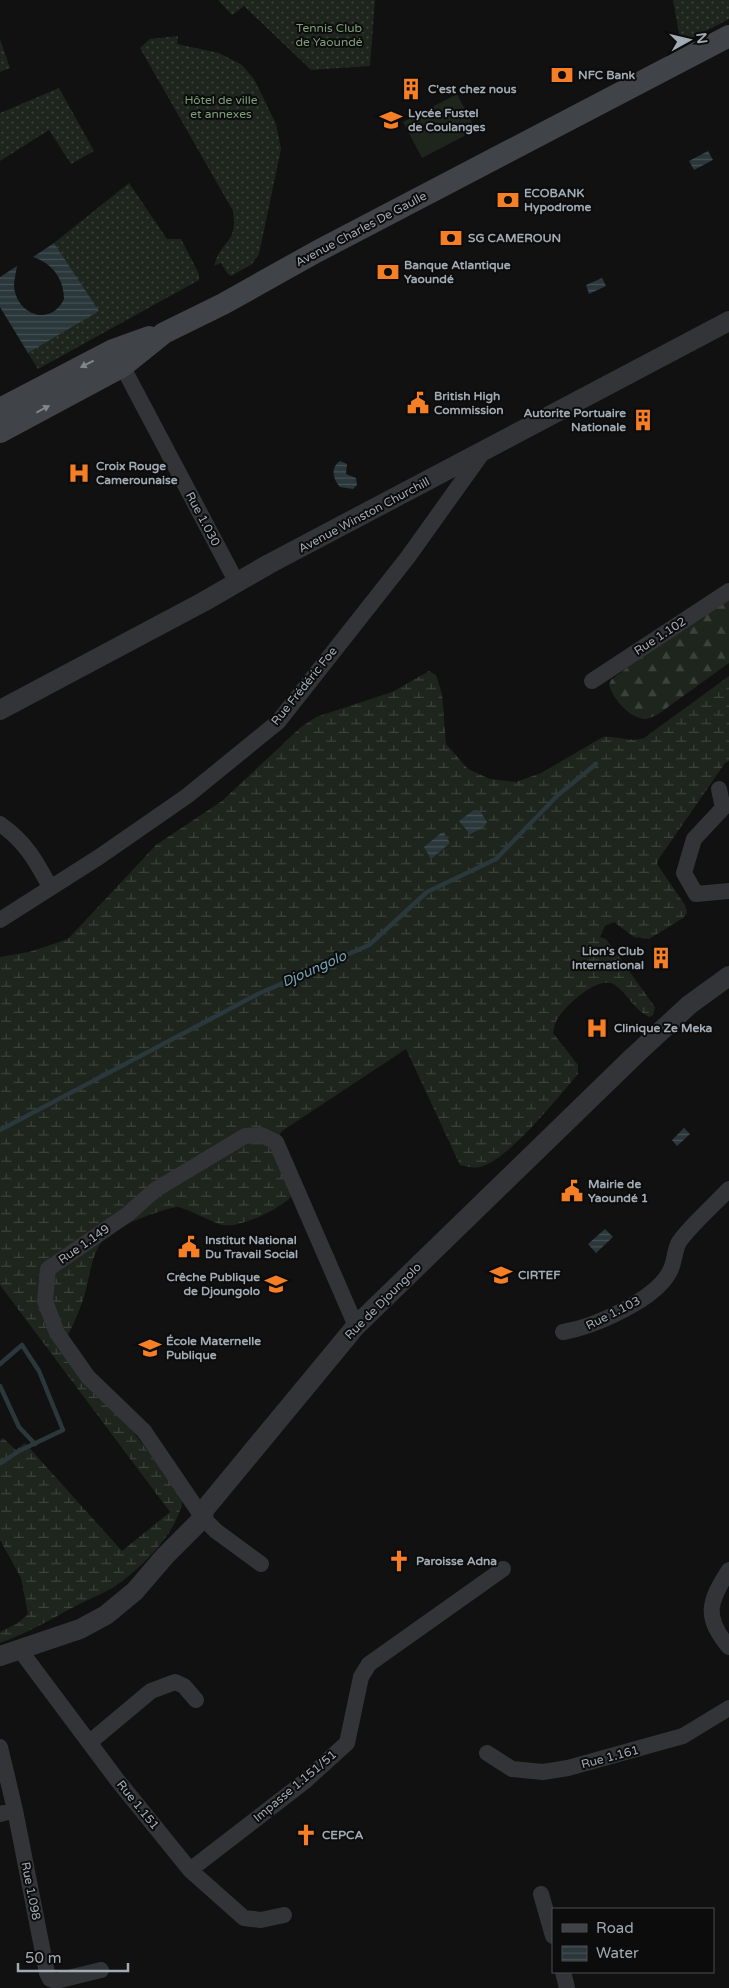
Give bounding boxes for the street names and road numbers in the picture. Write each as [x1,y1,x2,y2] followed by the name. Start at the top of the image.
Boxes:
[293,188,429,270] street label: Avenue Charles De Gaulle
[296,474,432,556] street label: Avenue Winston Churchill
[183,490,223,549] street label: Rue 1.030
[631,614,689,658] street label: Rue 1.102
[268,644,340,728] street label: Rue Frédéric Foe
[56,1221,112,1267] street label: Rue 1.149
[342,1260,424,1342] street label: Rue de Djoungolo
[584,1293,642,1333] street label: Rue 1.103
[580,1743,640,1771] street label: Rue 1.161
[251,1747,339,1825] street label: Impasse 1.151/51
[114,1778,162,1832] street label: Rue 1.151
[18,1861,44,1921] street label: Rue 1.098

